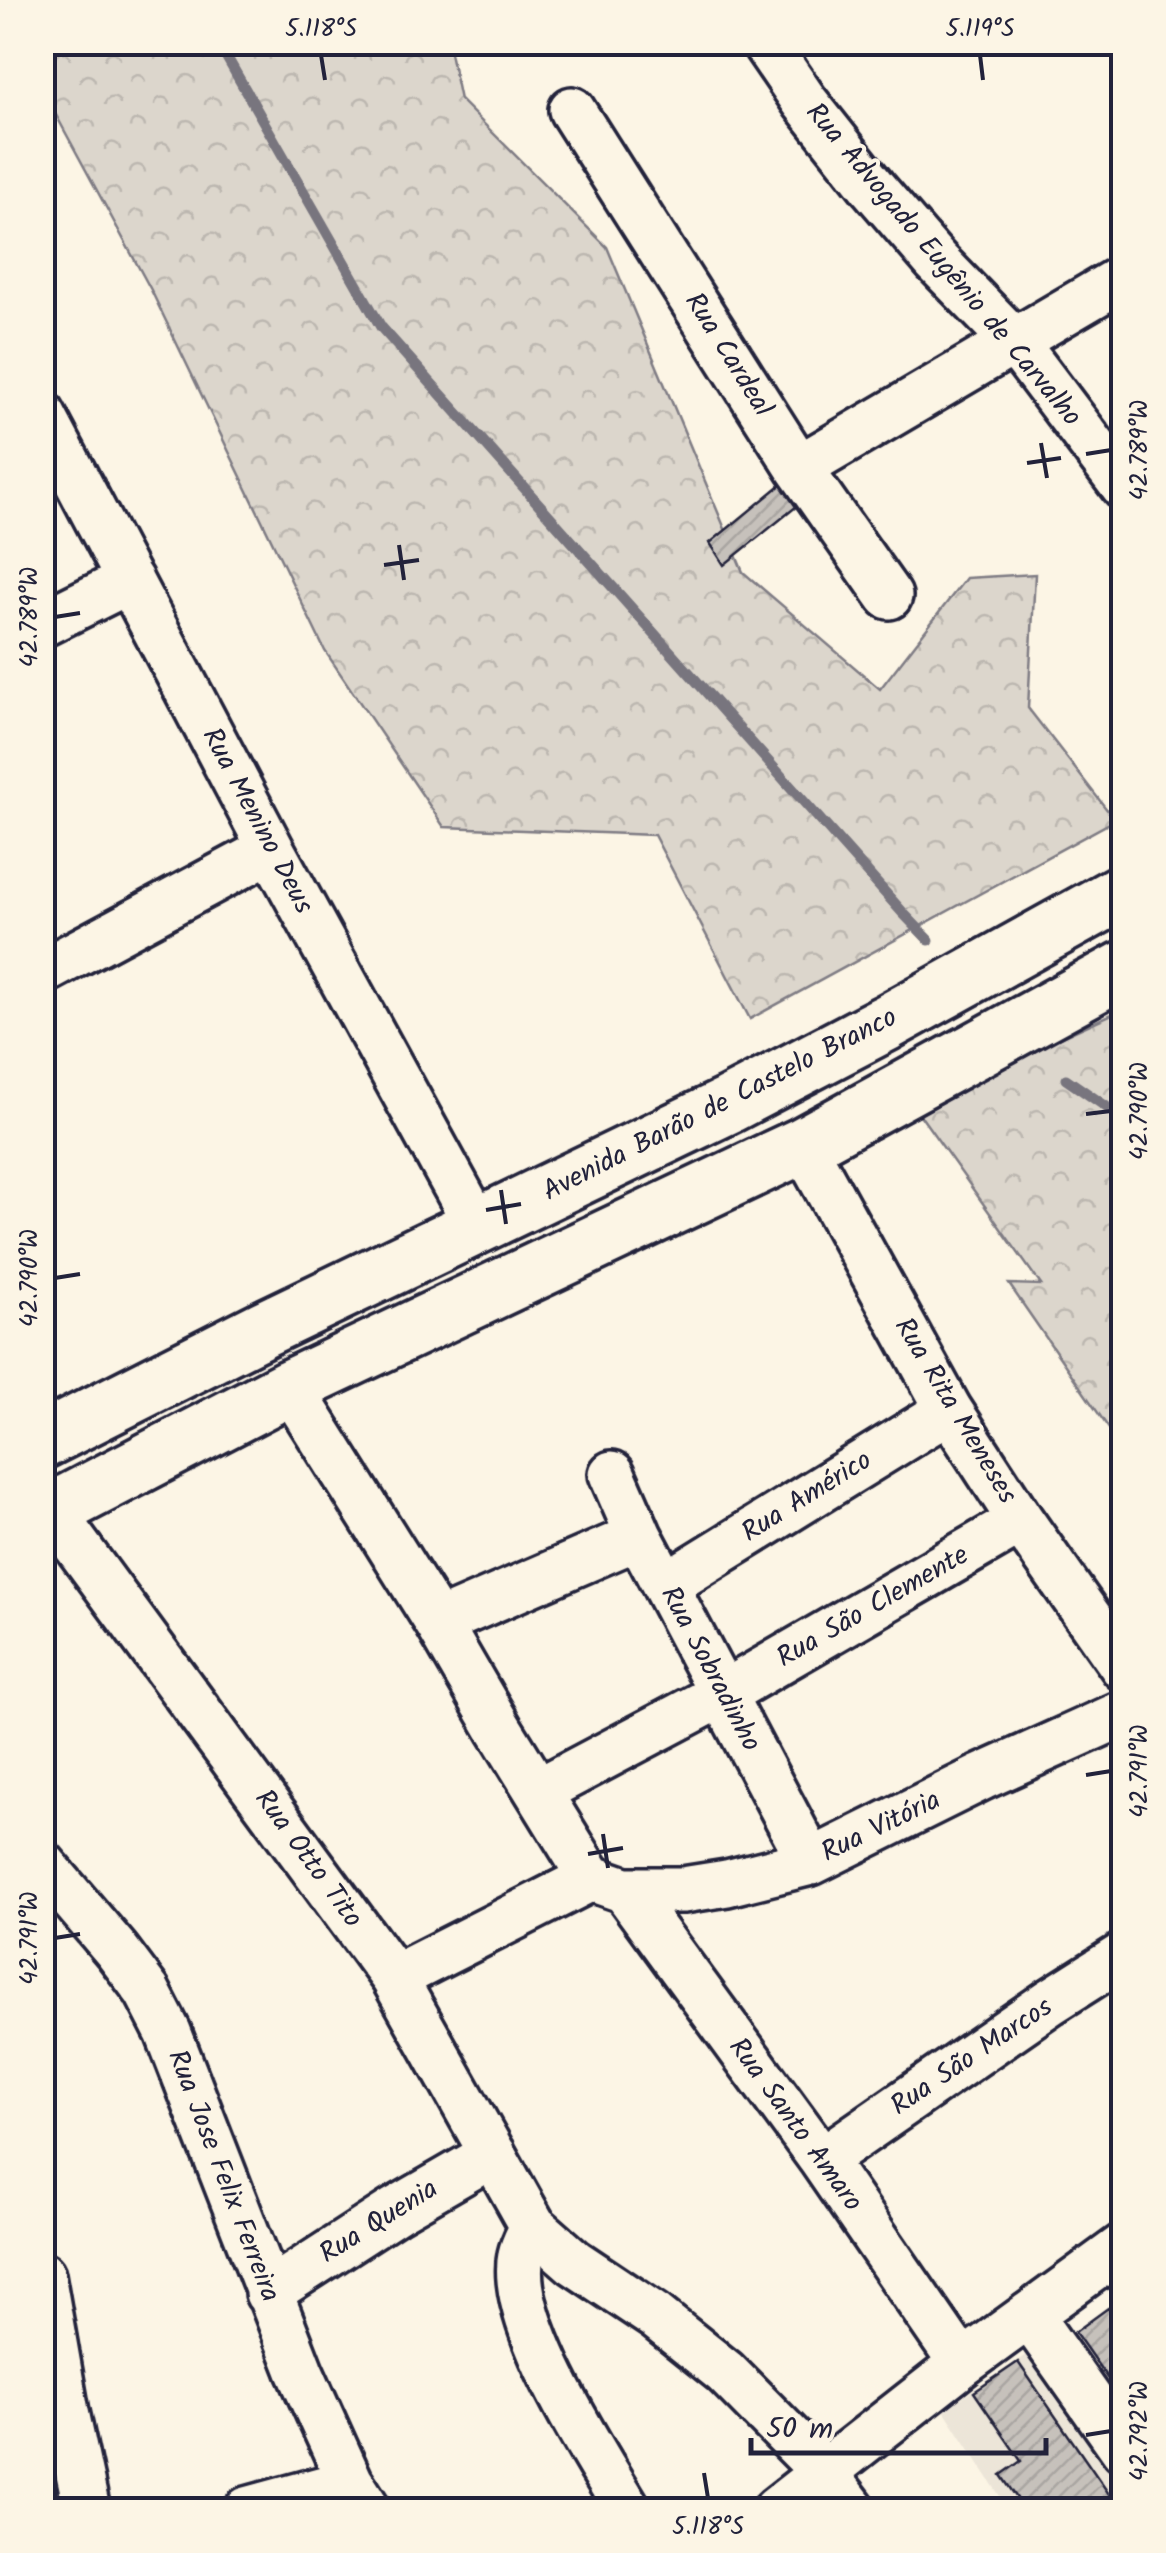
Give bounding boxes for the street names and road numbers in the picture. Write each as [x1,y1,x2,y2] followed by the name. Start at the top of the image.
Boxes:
[794,93,1092,437] street label: Rua Advogado Eugênio de Carvalho
[672,284,784,426] street label: Rua Cardeal
[189,720,325,922] street label: Rua Menino Deus
[535,996,905,1214] street label: Avenida Barão de Castelo Branco
[881,1309,1029,1513] street label: Rua Rita Meneses
[733,1439,881,1555] street label: Rua Américo
[768,1533,978,1680] street label: Rua São Clemente
[647,1578,773,1760] street label: Rua Sobradinho
[813,1779,949,1875] street label: Rua Vitória
[242,1780,374,1938] street label: Rua Otto Tito
[882,1986,1062,2128] street label: Rua São Marcos
[716,2028,874,2222] street label: Rua Santo Amaro
[154,2043,292,2309] street label: Rua Jose Felix Ferreira
[311,2168,447,2276] street label: Rua Quenia

